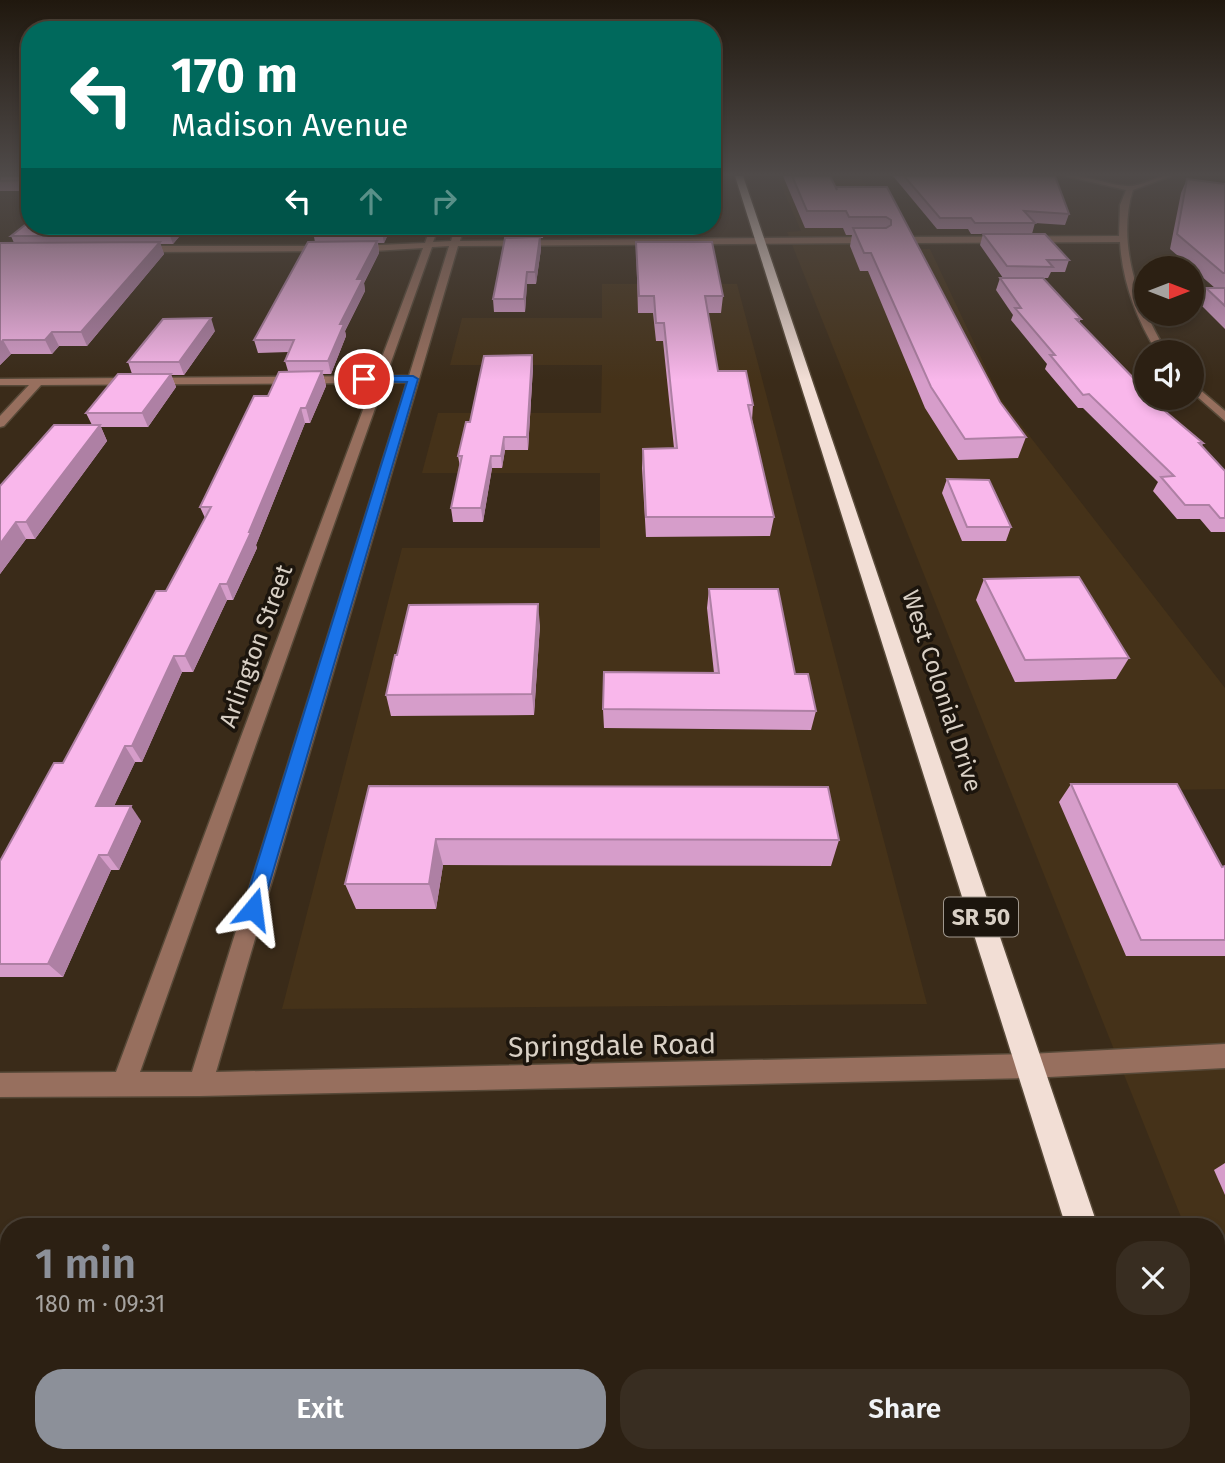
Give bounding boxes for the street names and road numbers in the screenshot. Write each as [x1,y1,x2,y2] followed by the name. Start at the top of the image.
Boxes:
[214,560,299,731] street label: Arlington Street
[896,587,988,795] street label: West Colonial Drive
[944,898,1018,936] road number: SR 50
[508,1027,716,1064] street label: Springdale Road

